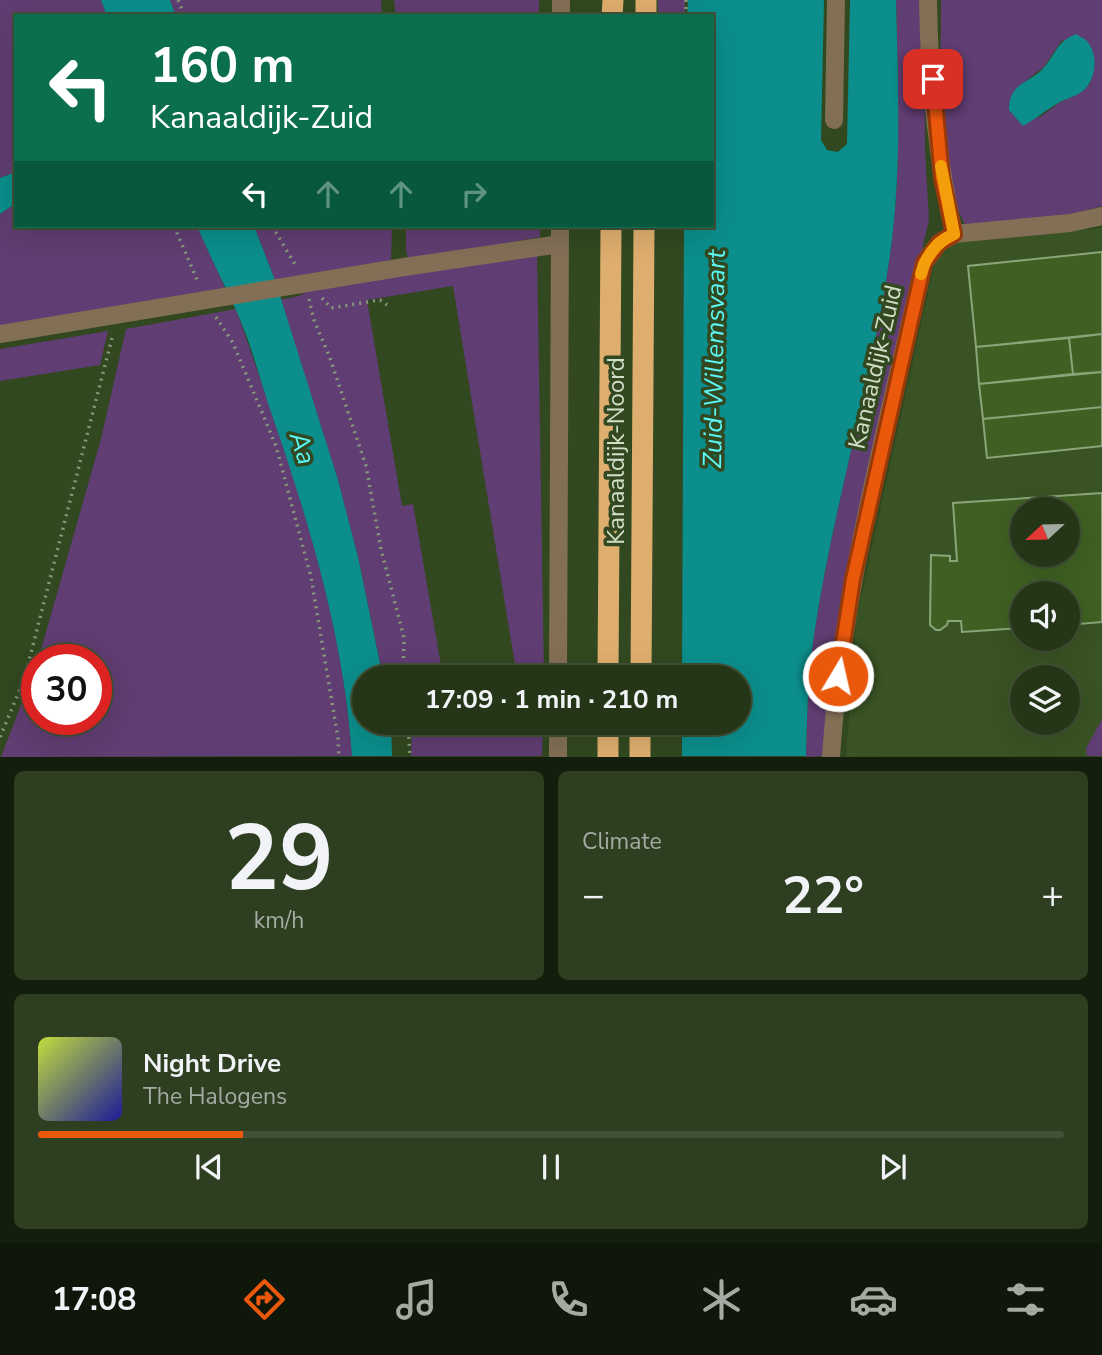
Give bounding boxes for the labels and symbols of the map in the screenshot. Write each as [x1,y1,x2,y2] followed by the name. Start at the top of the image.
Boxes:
[903,49,963,109] pin
[695,248,734,469] water label: Zuid-Willemsvaart
[841,282,909,452] street label: Kanaaldijk-Zuid
[600,357,632,545] street label: Kanaaldijk-Noord
[281,426,324,469] water label: Aa
[1010,497,1080,567] north arrow
[801,639,875,713] position arrow
[21,644,112,735] speed limit sign: 30

